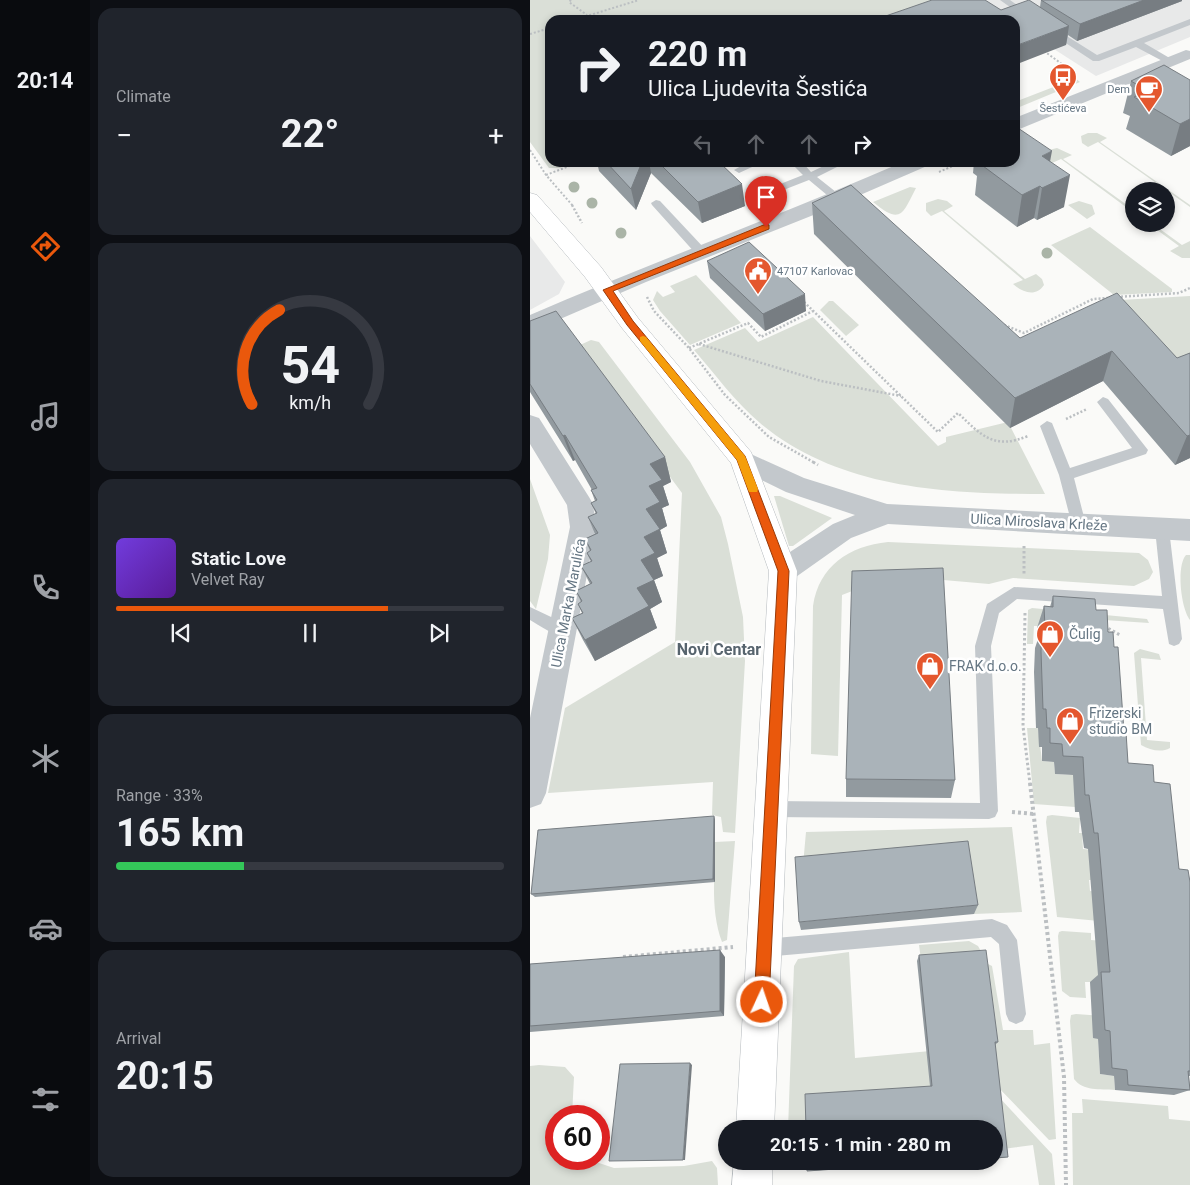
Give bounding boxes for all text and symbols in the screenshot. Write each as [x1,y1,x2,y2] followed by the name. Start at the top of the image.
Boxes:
[648,34,747,75] text: 220 m
[565,35,630,100] icon: right
[1048,62,1078,101] bus stop icon: Šestićeva
[17,68,73,93] text: 20:14
[1134,74,1164,113] cafe icon: Dem
[648,76,868,101] text: Ulica Ljudevita Šestića
[1107,83,1130,96] place label: Dem
[116,87,171,106] text: Climate
[1039,102,1087,115] place label: Šestićeva
[281,112,339,156] text: 22°
[116,119,132,152] text: −
[488,119,504,152] text: +
[689,130,717,158] icon: left
[742,130,770,158] icon: ahead
[795,130,823,158] icon: ahead
[848,130,876,158] icon: right
[745,176,787,227] pin
[1125,182,1175,232] map controls
[1125,182,1175,232] button: layers
[752,183,780,211] icon: arrive
[28,229,63,264] icon: directions
[743,256,773,295] public building icon: 47107 Karlovac
[777,265,853,278] place label: 47107 Karlovac
[280,335,340,396] text: 54
[289,392,331,413] text: km/h
[28,399,63,434] icon: music
[970,510,1108,534] street label: Ulica Miroslava Krleže
[548,537,588,669] street label: Ulica Marka Marulića
[191,547,286,570] text: Static Love
[28,570,63,605] icon: phone
[191,570,265,589] text: Velvet Ray
[167,619,195,647] icon: previous
[296,619,324,647] icon: pause
[425,619,453,647] icon: next
[1035,619,1065,658] shop icon: Čulig
[1069,625,1101,642] place label: Čulig
[677,640,761,659] district label: Novi Centar
[915,651,945,690] shop icon: FRAK d.o.o.
[949,658,1022,674] place label: FRAK d.o.o.
[1089,705,1152,737] place label: Frizerski studio BM
[1055,706,1085,745] shop icon: Frizerski studio BM
[28,741,63,776] icon: climate
[116,786,203,805] text: Range · 33%
[116,811,244,855] text: 165 km
[28,911,63,946] icon: car
[735,975,787,1027] position arrow
[116,1029,161,1048] text: Arrival
[116,1054,214,1098] text: 20:15
[28,1082,63,1117] icon: filters
[545,1105,610,1170] speed limit sign: 60
[770,1133,951,1156] text: 20:15 · 1 min · 280 m

